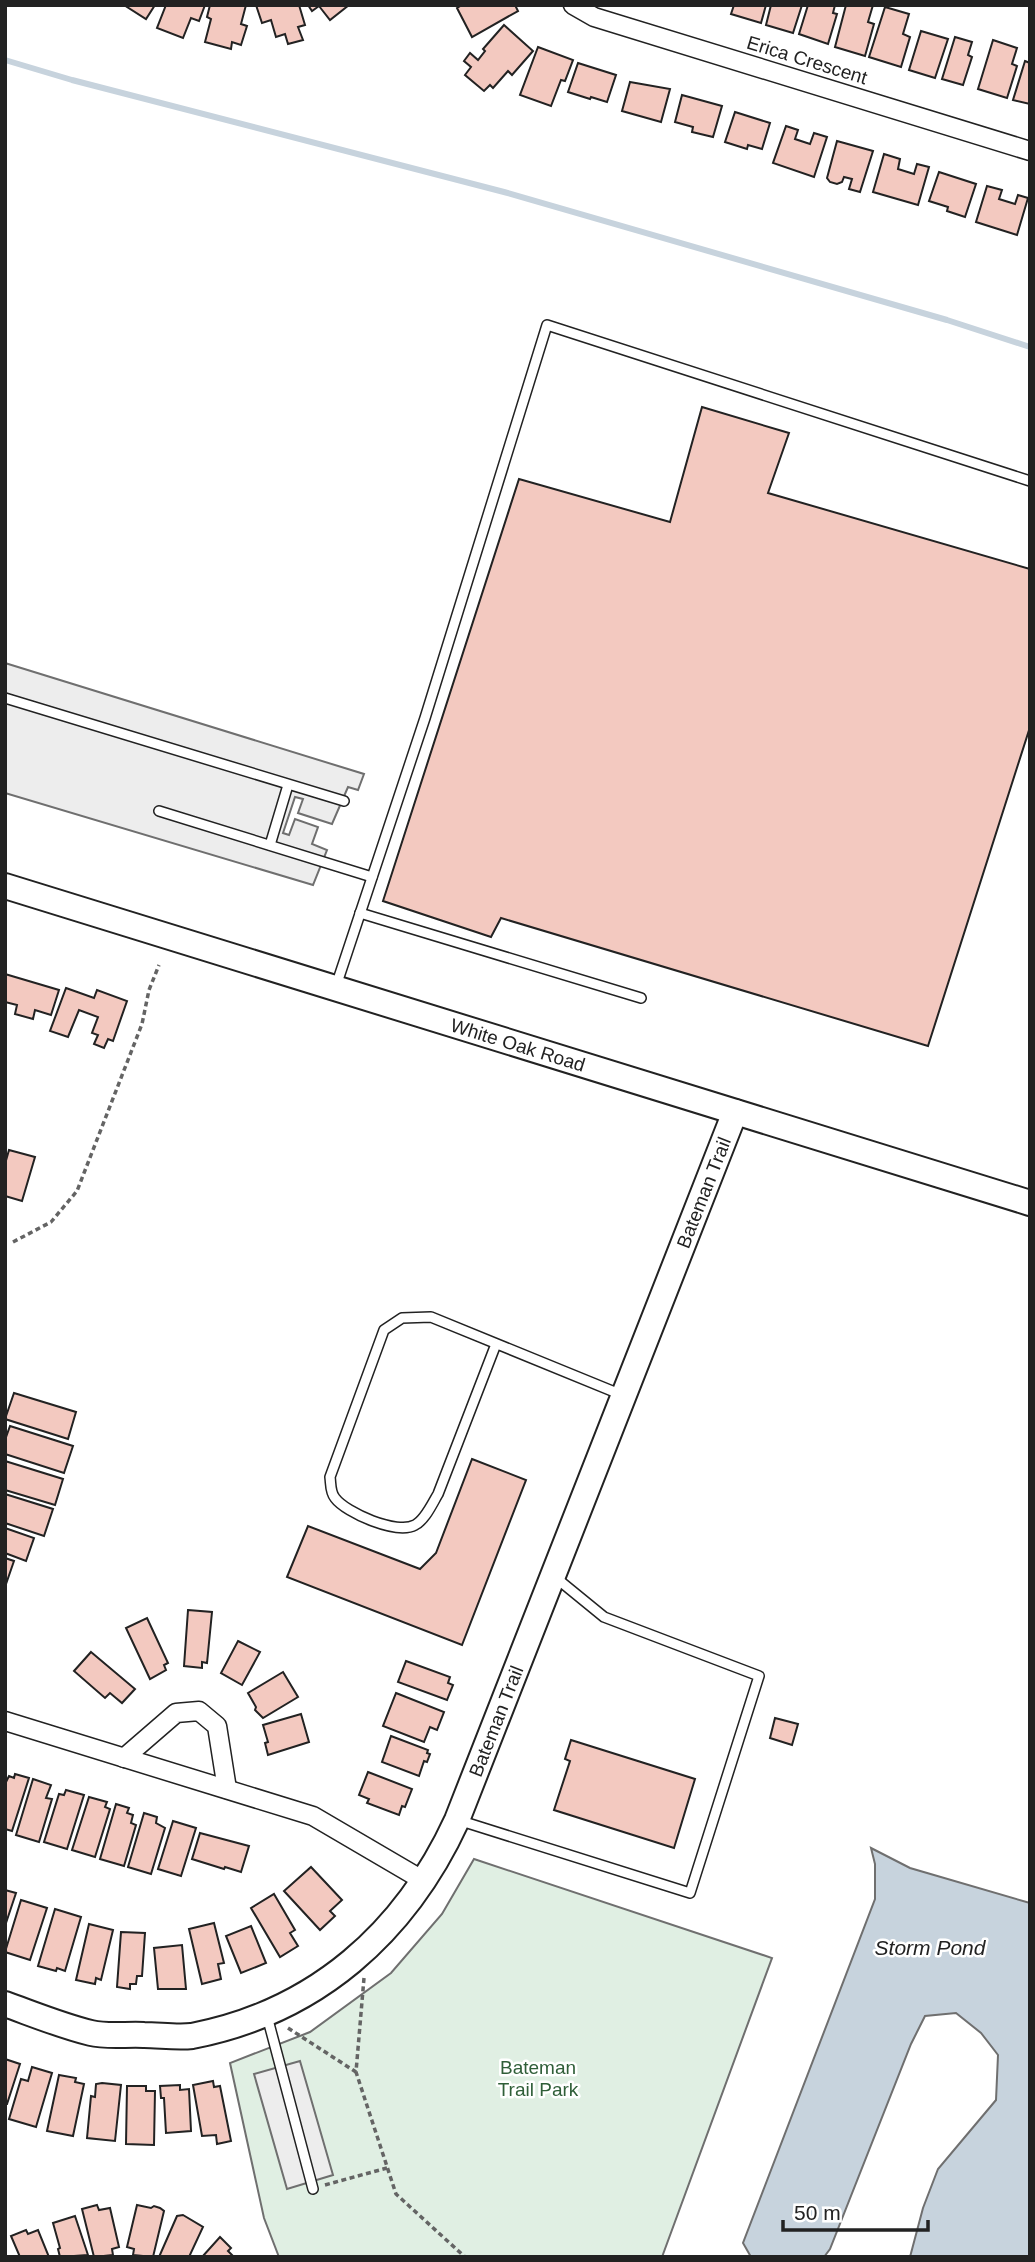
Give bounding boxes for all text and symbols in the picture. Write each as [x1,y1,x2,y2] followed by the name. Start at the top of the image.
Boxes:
[744,32,870,88] street label: Erica Crescent
[448,1014,588,1075] street label: White Oak Road
[672,1134,735,1251] street label: Bateman Trail
[465,1663,527,1780] street label: Bateman Trail
[875,1936,987,1959] water label: Storm Pond
[498,2057,579,2100] park label: Bateman Trail Park
[783,2188,928,2232] scale bar
[794,2201,841,2224] text: 50 m

